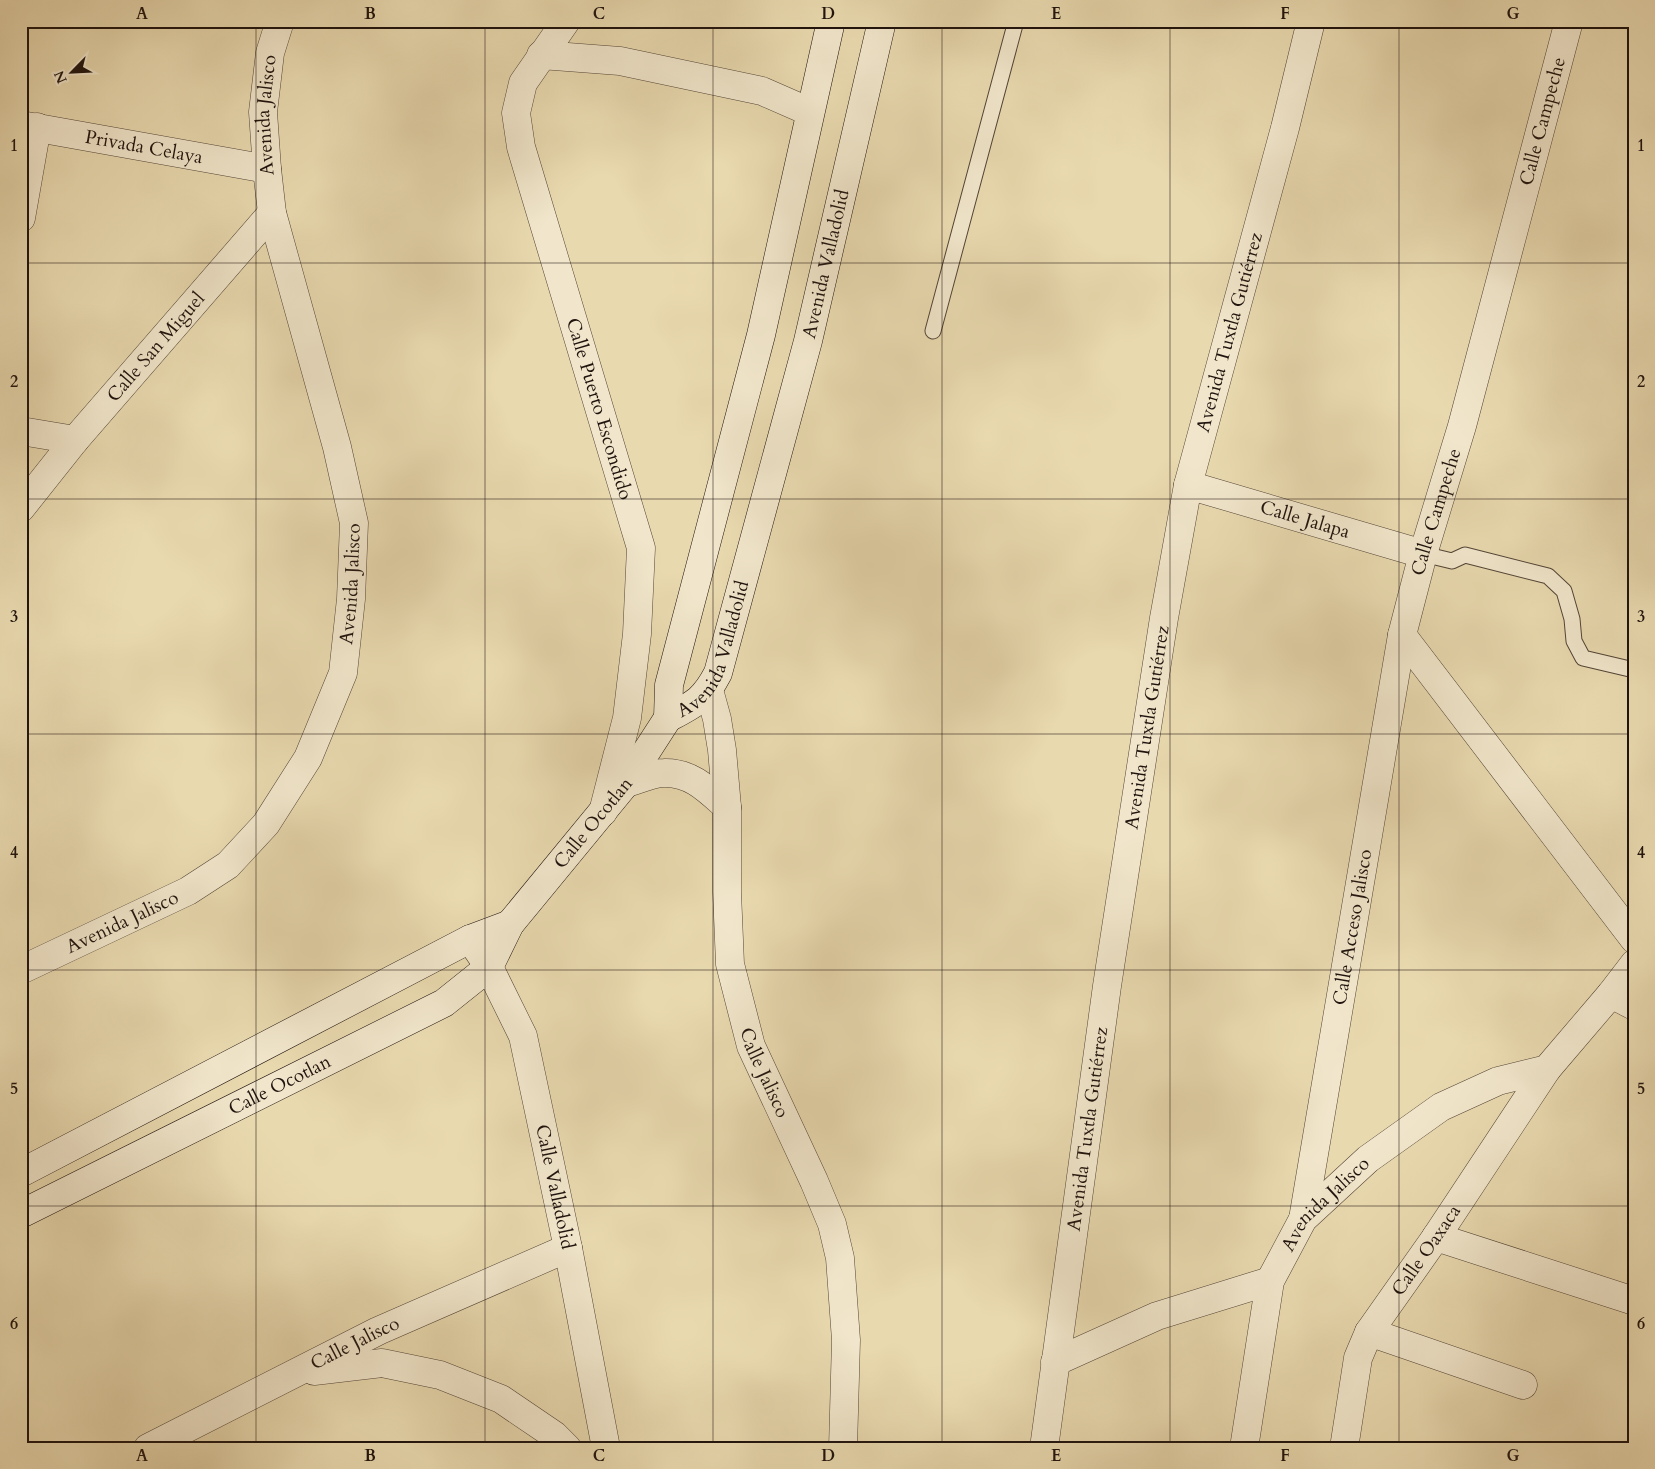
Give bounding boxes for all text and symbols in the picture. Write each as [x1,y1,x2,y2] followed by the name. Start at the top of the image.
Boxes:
[136,3,148,25] text: A
[364,3,376,25] text: B
[593,3,605,25] text: C
[821,3,835,25] text: D
[1051,3,1061,25] text: E
[1280,3,1290,25] text: F
[1506,3,1520,25] text: G
[48,48,98,98] north arrow
[250,53,283,177] street label: Avenida Jalisco
[1513,54,1572,188] street label: Calle Campeche
[49,68,72,87] text: N
[83,124,205,170] street label: Privada Celaya
[10,135,18,157] text: 1
[1637,135,1645,157] text: 1
[796,187,856,341] street label: Avenida Valladolid
[1190,229,1269,435] street label: Avenida Tuxtla Gutiérrez
[101,286,211,407] street label: Calle San Miguel
[560,315,639,503] street label: Calle Puerto Escondido
[10,371,18,393] text: 2
[1637,371,1645,393] text: 2
[1405,445,1467,578] street label: Calle Campeche
[1257,494,1353,545] street label: Calle Jalapa
[333,523,367,646] street label: Avenida Jalisco
[672,578,755,724] street label: Avenida Valladolid
[10,606,18,628] text: 3
[1637,606,1645,628] text: 3
[1118,623,1176,831] street label: Avenida Tuxtla Gutiérrez
[548,772,639,874] street label: Calle Ocotlan
[10,842,18,864] text: 4
[1637,842,1645,864] text: 4
[1326,847,1378,1007] street label: Calle Acceso Jalisco
[62,884,183,960] street label: Avenida Jalisco
[734,1025,796,1122] street label: Calle Jalisco
[1061,1025,1114,1233] street label: Avenida Tuxtla Gutiérrez
[224,1048,335,1122] street label: Calle Ocotlan
[10,1078,18,1100] text: 5
[1637,1078,1645,1100] text: 5
[529,1122,581,1252] street label: Calle Valladolid
[1275,1151,1375,1256] street label: Avenida Jalisco
[1385,1200,1467,1301] street label: Calle Oaxaca
[306,1310,403,1376] street label: Calle Jalisco
[10,1313,18,1335] text: 6
[1637,1313,1645,1335] text: 6
[136,1445,148,1467] text: A
[364,1445,376,1467] text: B
[593,1445,605,1467] text: C
[821,1445,835,1467] text: D
[1051,1445,1061,1467] text: E
[1280,1445,1290,1467] text: F
[1506,1445,1520,1467] text: G

